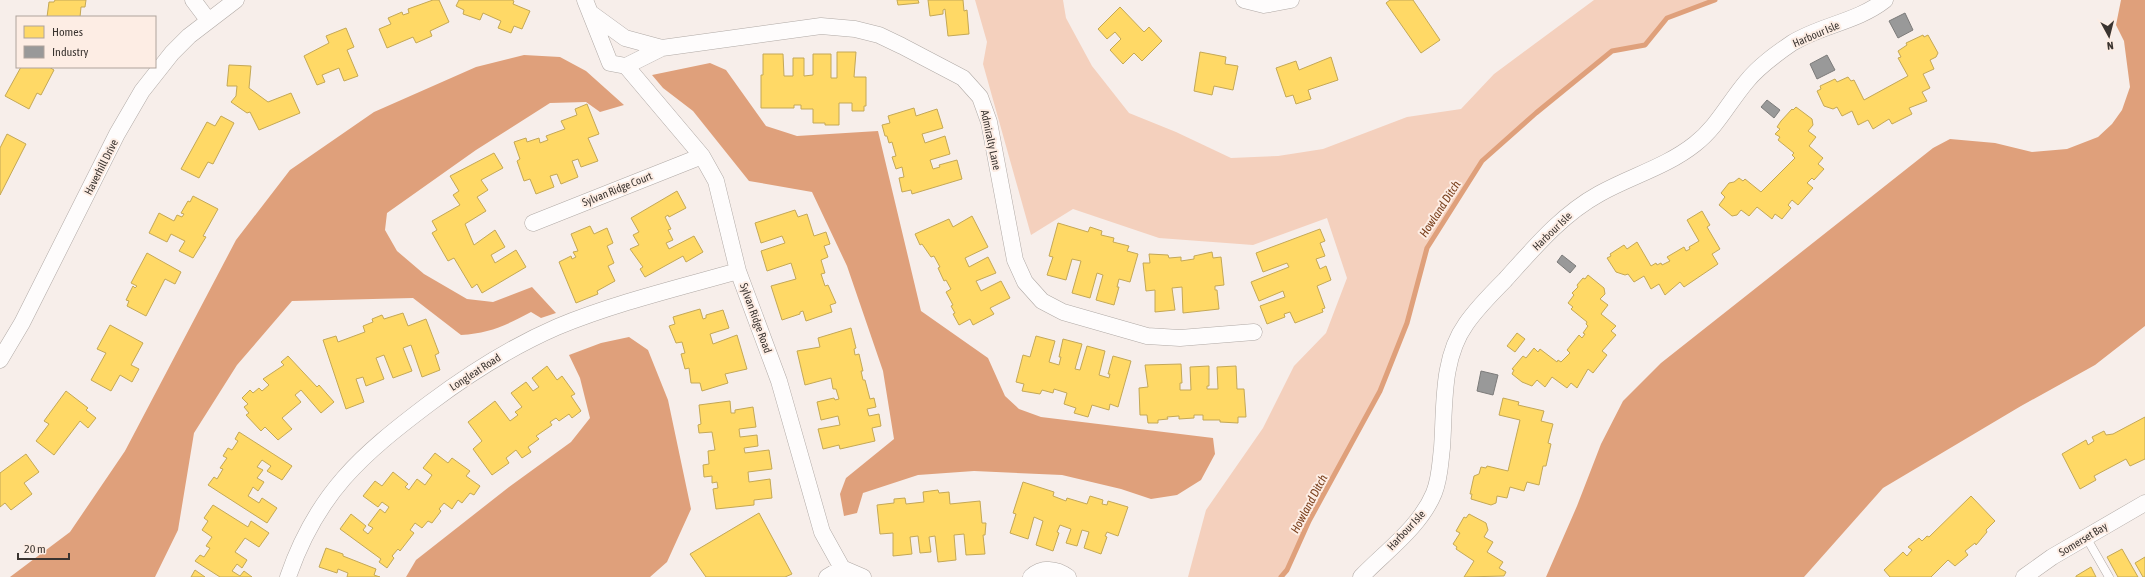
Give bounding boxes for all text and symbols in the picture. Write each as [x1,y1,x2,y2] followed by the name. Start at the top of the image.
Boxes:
[16,16,156,68] legend
[2089,16,2129,56] north arrow
[1791,19,1841,49] street label: Harbour Isle
[52,25,83,39] text: Homes
[2106,40,2114,52] text: N
[52,45,89,59] text: Industry
[979,109,1003,171] street label: Admiralty Lane
[82,137,120,197] street label: Haverhill Drive
[580,170,654,208] street label: Sylvan Ridge Court
[1417,178,1464,240] water label: Howland Ditch
[1530,209,1574,253] street label: Harbour Isle
[738,281,774,355] street label: Sylvan Ridge Road
[447,351,503,393] street label: Longleat Road
[1288,472,1330,536] water label: Howland Ditch
[1385,508,1427,552] street label: Harbour Isle
[2057,520,2110,558] street label: Somerset Bay
[18,535,69,561] scale bar
[24,542,46,556] text: 20 m

